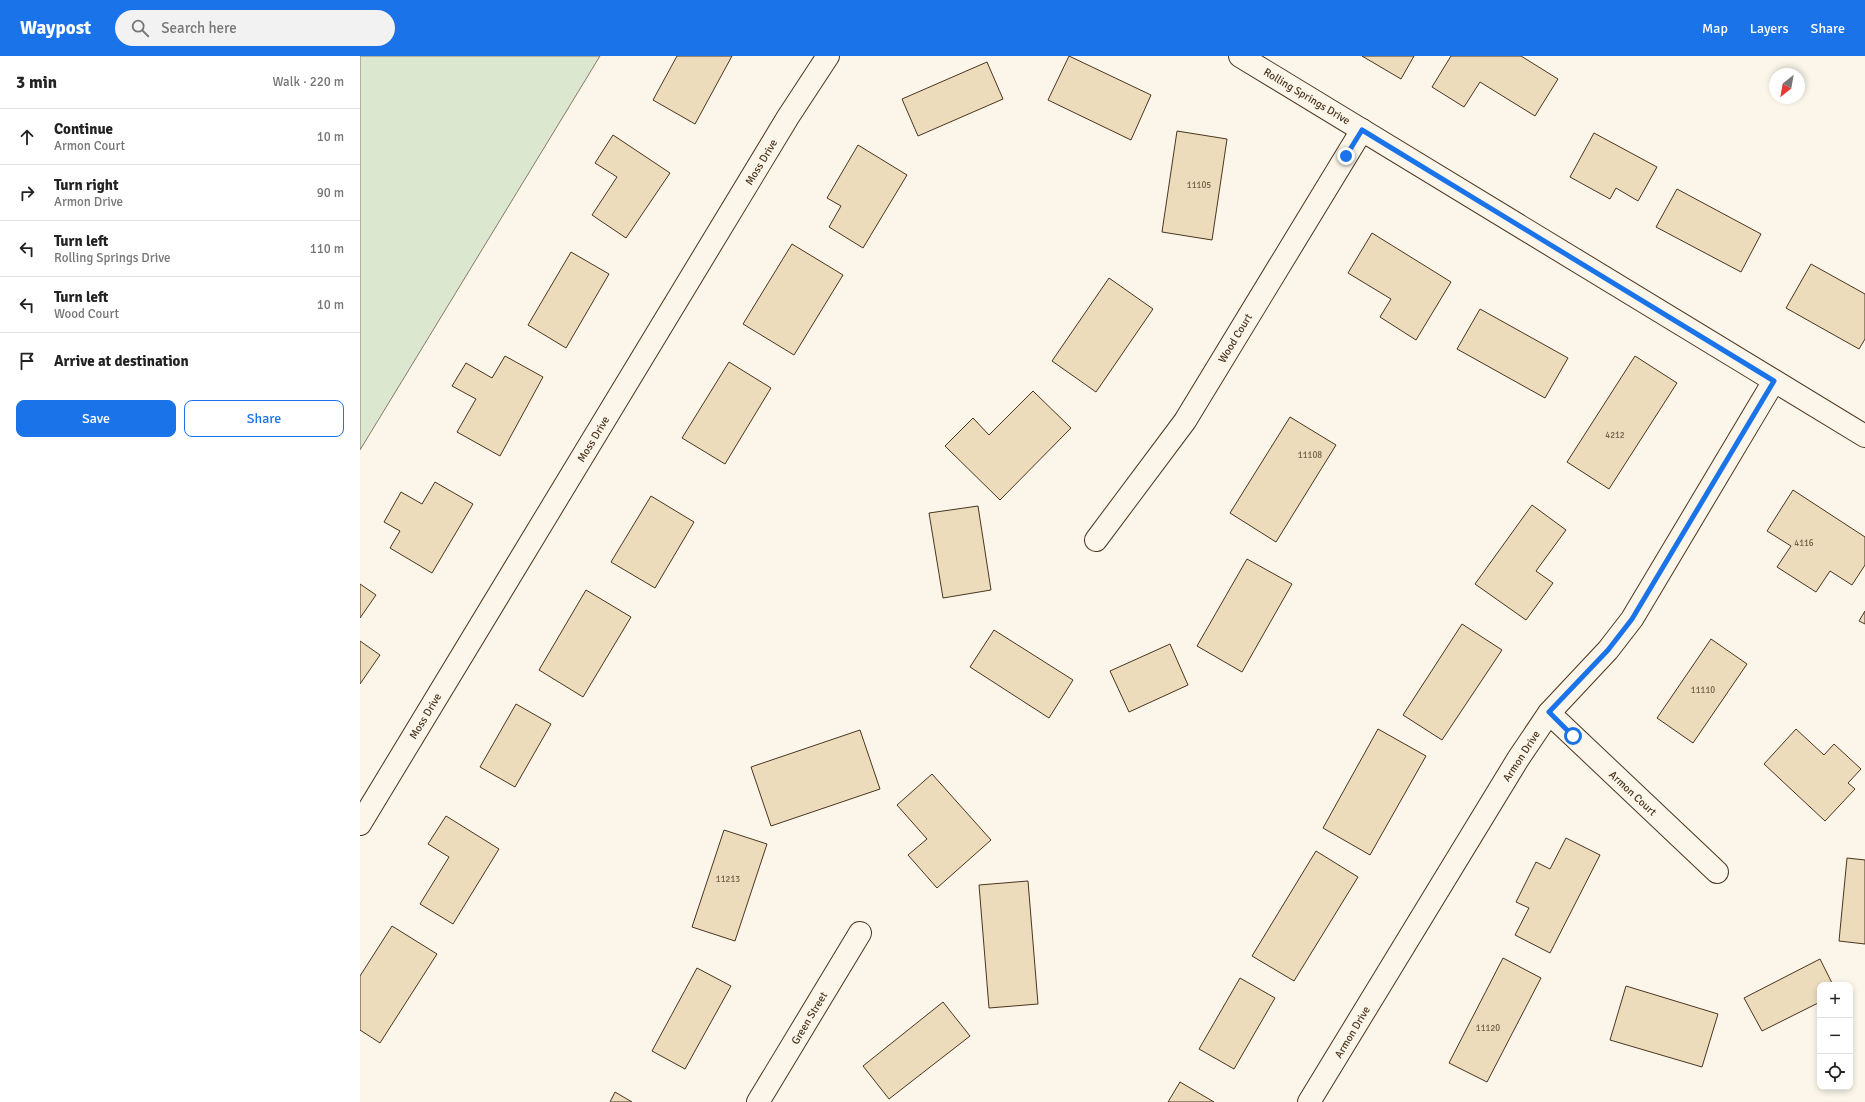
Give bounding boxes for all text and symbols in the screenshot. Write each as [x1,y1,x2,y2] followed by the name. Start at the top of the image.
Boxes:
[115,10,395,46] search box
[20,16,91,40] text: Waypost
[129,17,151,39] icon: search
[161,19,237,37] text: Search here
[1702,20,1728,37] text: Map
[1750,20,1789,37] text: Layers
[1811,20,1845,37] text: Share
[1261,65,1352,127] street label: Rolling Springs Drive
[1769,68,1805,104] north arrow
[16,72,57,93] text: 3 min
[273,74,344,90] text: Walk · 220 m
[54,120,113,138] text: Continue
[16,126,38,148] icon: ahead
[317,129,344,145] text: 10 m
[743,137,780,188] street label: Moss Drive
[54,138,125,154] text: Armon Court
[1337,147,1355,165] route end
[54,176,119,194] text: Turn right
[1187,180,1211,191] house number: 11105
[16,182,38,204] icon: right
[317,185,344,201] text: 90 m
[54,194,123,210] text: Armon Drive
[54,232,108,250] text: Turn left
[16,238,38,260] icon: left
[310,241,344,257] text: 110 m
[54,250,170,266] text: Rolling Springs Drive
[54,288,108,306] text: Turn left
[16,294,38,316] icon: left
[317,297,344,313] text: 10 m
[54,306,119,322] text: Wood Court
[1216,311,1255,365] street label: Wood Court
[16,350,38,372] icon: arrive
[54,352,189,370] text: Arrive at destination
[16,400,176,437] button: Save
[184,400,344,437] button: Share
[575,414,612,465] street label: Moss Drive
[1605,430,1625,441] house number: 4212
[1298,450,1322,461] house number: 11108
[1794,538,1814,549] house number: 4116
[1691,685,1715,696] house number: 11110
[407,691,444,742] street label: Moss Drive
[1564,727,1582,745] route start
[1500,728,1543,784] street label: Armon Drive
[1606,768,1659,819] street label: Armon Court
[716,874,740,885] house number: 11213
[1817,982,1853,1090] map controls
[1817,982,1853,1018] button: +
[789,989,830,1047] street label: Green Street
[1332,1004,1373,1061] street label: Armon Drive
[1817,1018,1853,1054] button: −
[1476,1023,1500,1034] house number: 11120
[1817,1054,1853,1090] button: locate

